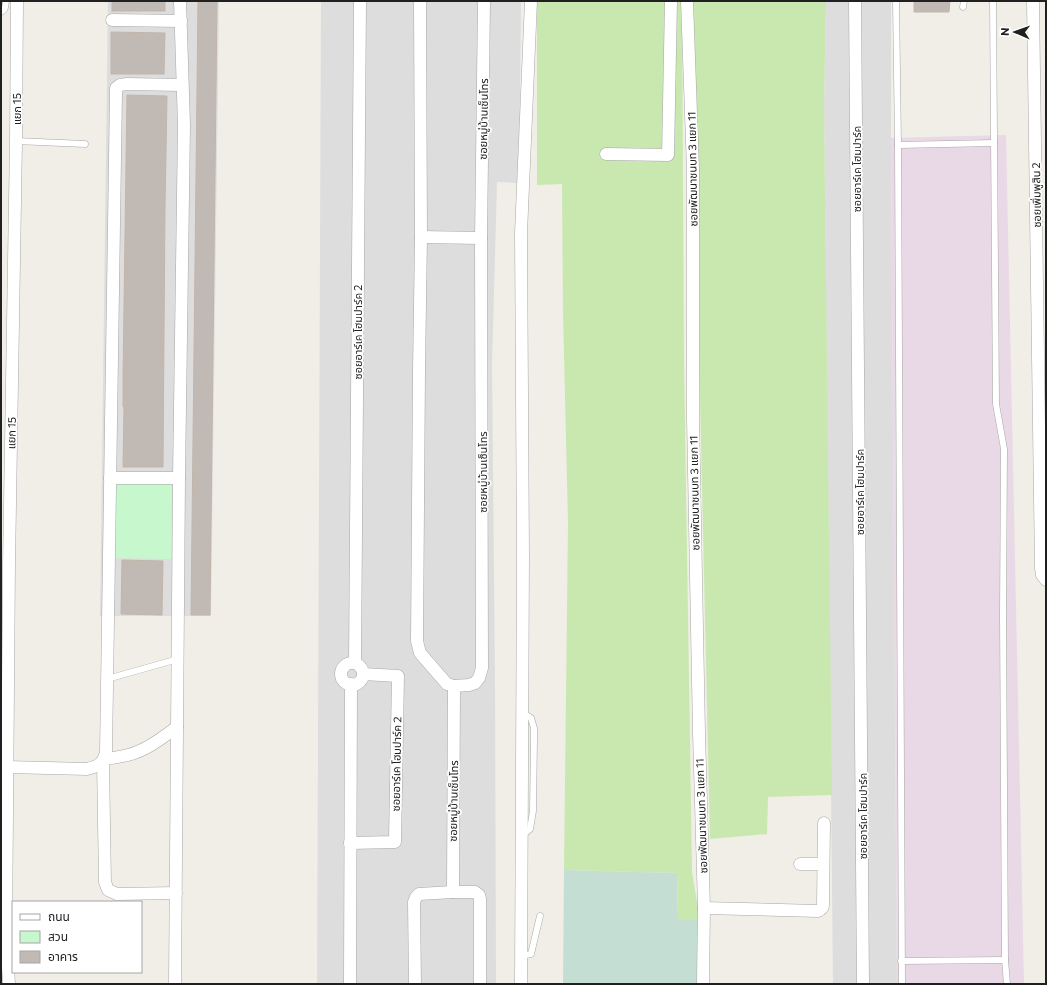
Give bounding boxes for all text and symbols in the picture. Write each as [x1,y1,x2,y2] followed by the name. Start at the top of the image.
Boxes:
[995,12,1035,52] north arrow
[998,27,1011,36] text: N
[476,78,491,160] street label: ซอยหมู่บ้านเซ็นโทร
[10,93,23,125] street label: แยก 15
[684,111,700,227] street label: ซอยพัฒนาชนบท 3 แยก 11
[850,126,863,212] street label: ซอยอาร์เค โฮมปาร์ค
[1029,162,1044,228] street label: ซอยเพิ่มพูสิน 2
[351,285,364,379] street label: ซอยอาร์เค โฮมปาร์ค 2
[4,417,18,449] street label: แยก 15
[476,431,490,513] street label: ซอยหมู่บ้านเซ็นโทร
[686,435,702,551] street label: ซอยพัฒนาชนบท 3 แยก 11
[853,449,866,535] street label: ซอยอาร์เค โฮมปาร์ค
[389,717,403,811] street label: ซอยอาร์เค โฮมปาร์ค 2
[692,758,710,874] street label: ซอยพัฒนาชนบท 3 แยก 11
[446,760,461,842] street label: ซอยหมู่บ้านเซ็นโทร
[856,773,869,859] street label: ซอยอาร์เค โฮมปาร์ค
[12,901,142,973] legend
[48,909,70,923] text: ถนน
[48,929,68,943] text: สวน
[48,949,78,963] text: อาคาร

